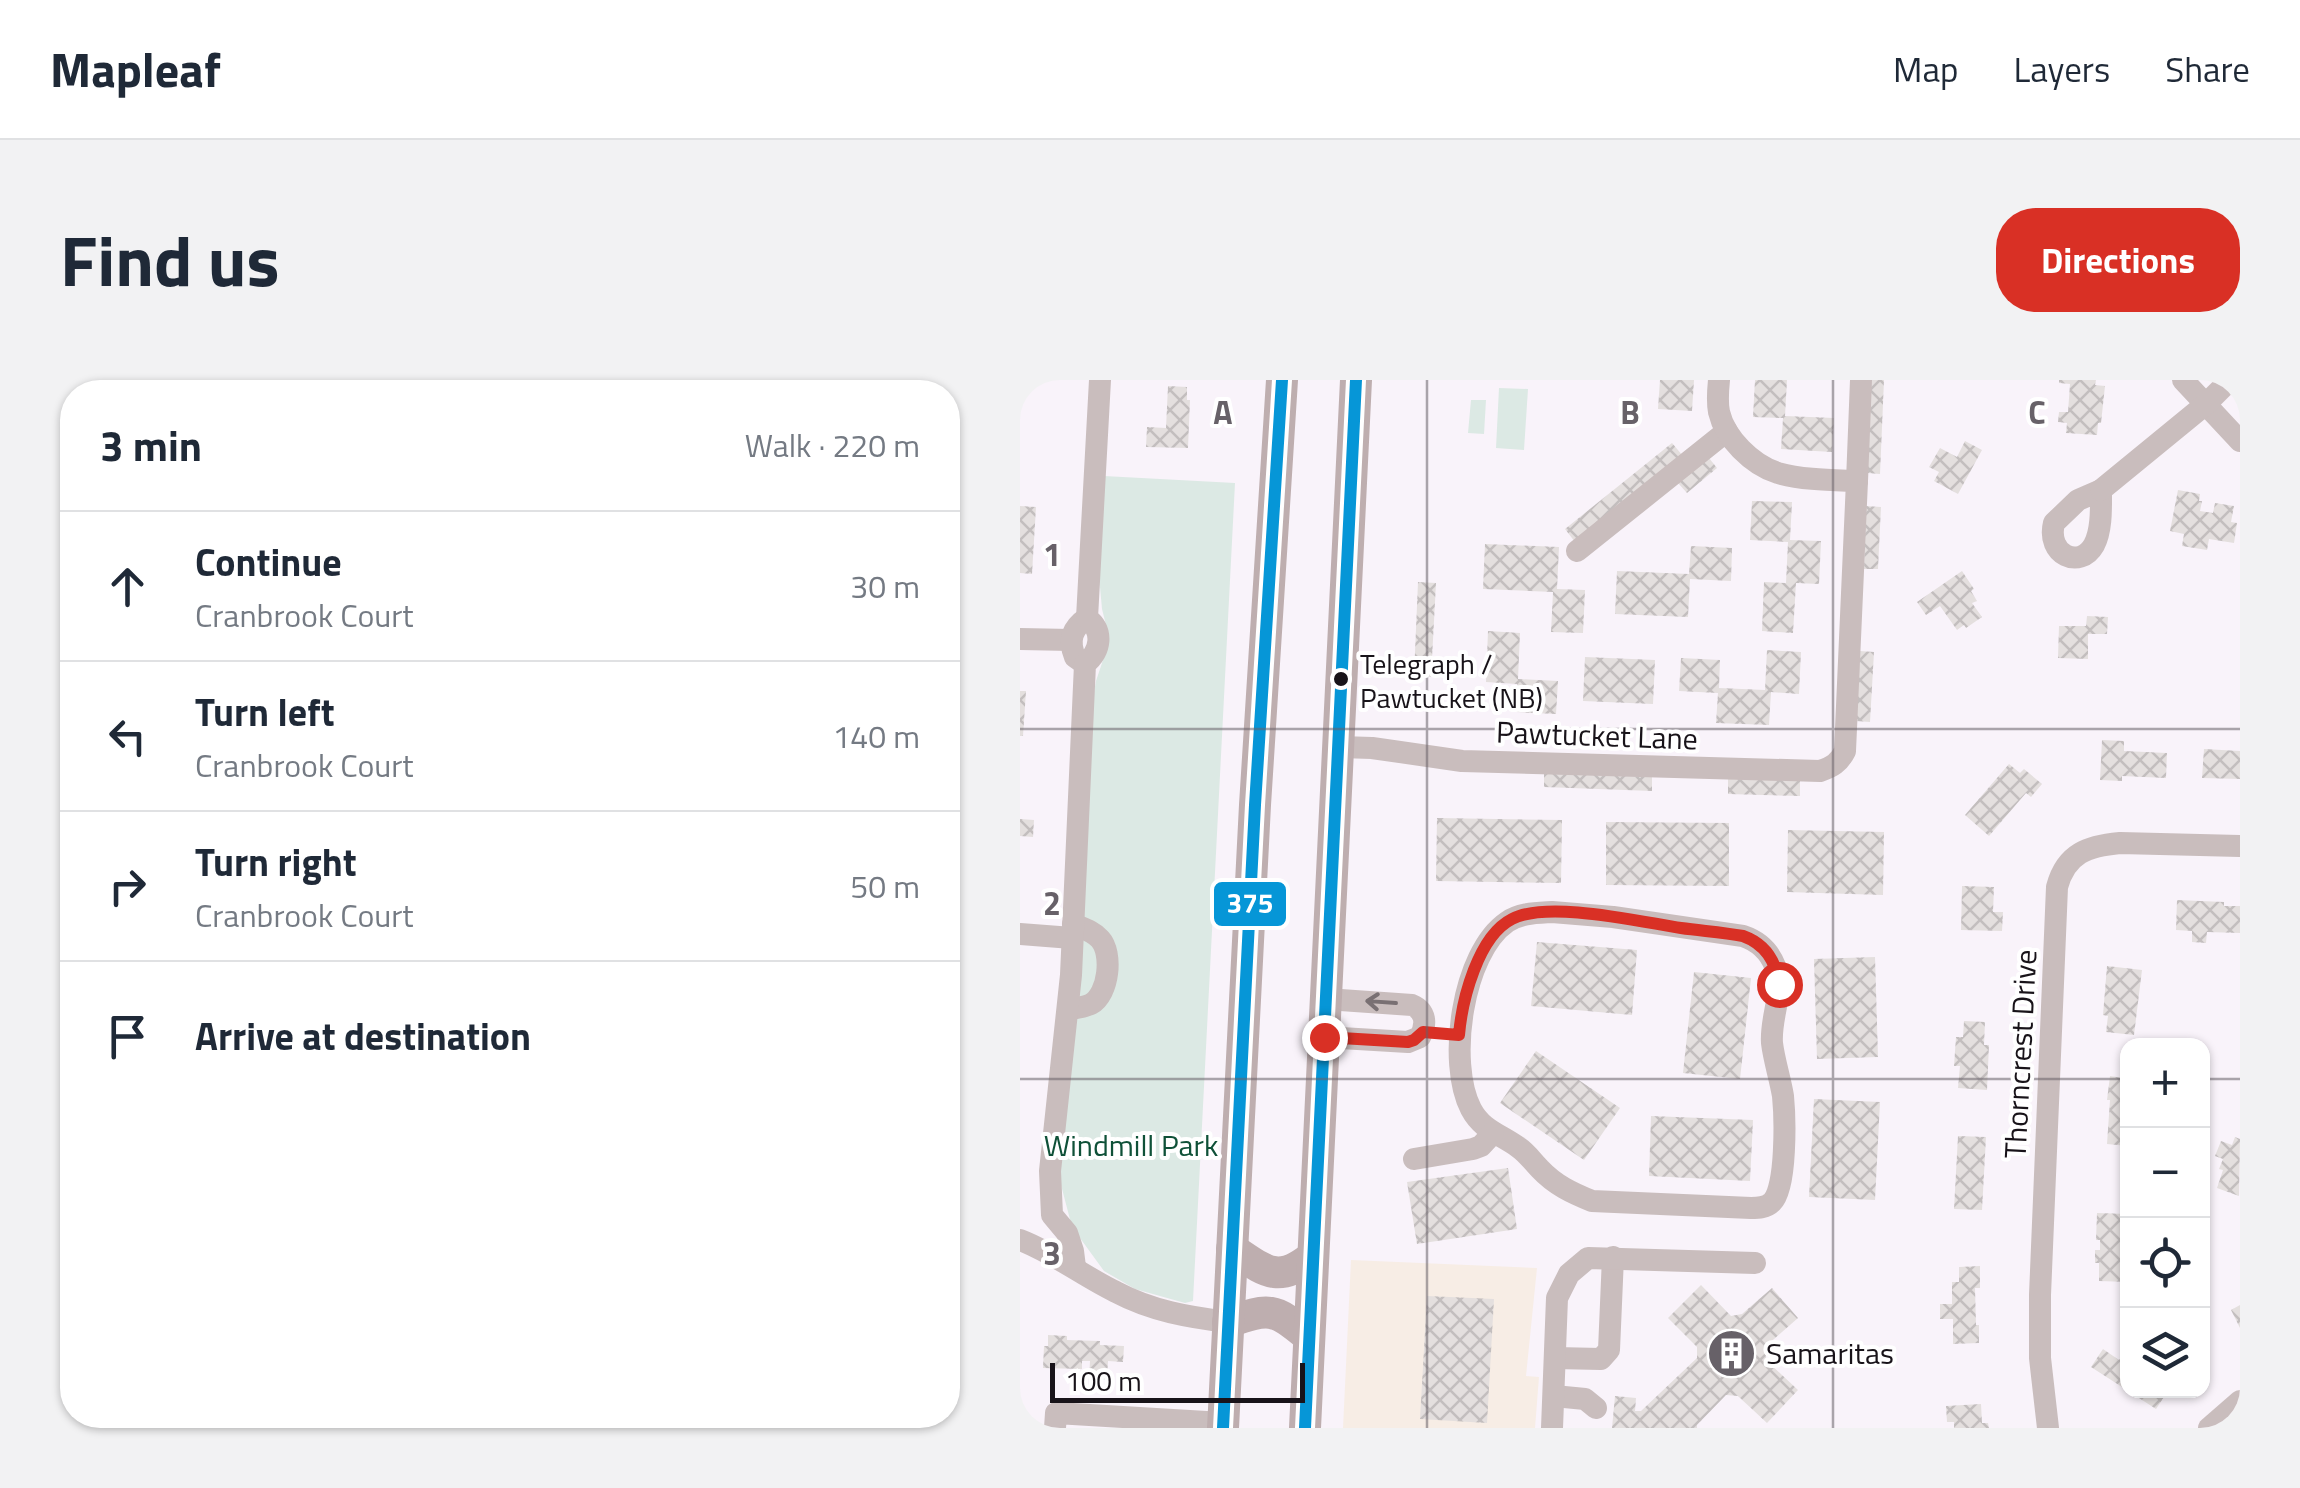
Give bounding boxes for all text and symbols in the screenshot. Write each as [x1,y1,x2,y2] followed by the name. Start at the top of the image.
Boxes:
[50,33,221,106] text: Mapleaf
[1893,42,1958,96] text: Map
[2013,42,2110,96] text: Layers
[2165,42,2250,96] text: Share
[60,207,280,313] text: Find us
[1996,208,2240,312] button: Directions
[1213,388,1233,436] text: A
[1620,388,1640,436] text: B
[2028,388,2046,436] text: C
[100,413,202,477] text: 3 min
[745,421,920,469] text: Walk · 220 m
[1043,530,1061,578] text: 1
[195,533,342,591] text: Continue
[100,559,155,614] icon: ahead
[850,562,920,610] text: 30 m
[195,591,414,639] text: Cranbrook Court
[1360,642,1543,719] place label: Telegraph / Pawtucket (NB)
[1331,669,1351,689] marker: Telegraph / Pawtucket (NB)
[195,683,335,741] text: Turn left
[1495,708,1699,762] street label: Pawtucket Lane
[100,709,155,764] icon: left
[832,712,920,760] text: 140 m
[195,741,414,789] text: Cranbrook Court
[195,833,357,891] text: Turn right
[100,859,155,914] icon: right
[850,862,920,910] text: 50 m
[1043,879,1061,927] text: 2
[1212,880,1288,928] line badge: 375
[1226,881,1274,924] text: 375
[195,891,414,939] text: Cranbrook Court
[1992,948,2048,1160] street label: Thorncrest Drive
[1757,962,1803,1008] route start
[1366,993,1398,1012] one-way arrow
[195,1007,531,1065] text: Arrive at destination
[100,1009,155,1064] icon: arrive
[1302,1015,1348,1061] route end
[2120,1038,2210,1398] map controls
[2120,1038,2210,1128] button: +
[1044,1122,1218,1168] park label: Windmill Park
[2120,1128,2210,1218] button: −
[2120,1218,2210,1308] button: locate
[1043,1229,1061,1277] text: 3
[2120,1308,2210,1398] button: layers
[1705,1327,1757,1379] building icon: Samaritas
[1766,1330,1894,1376] place label: Samaritas
[1050,1358,1305,1403] scale bar
[1065,1359,1142,1402] text: 100 m

